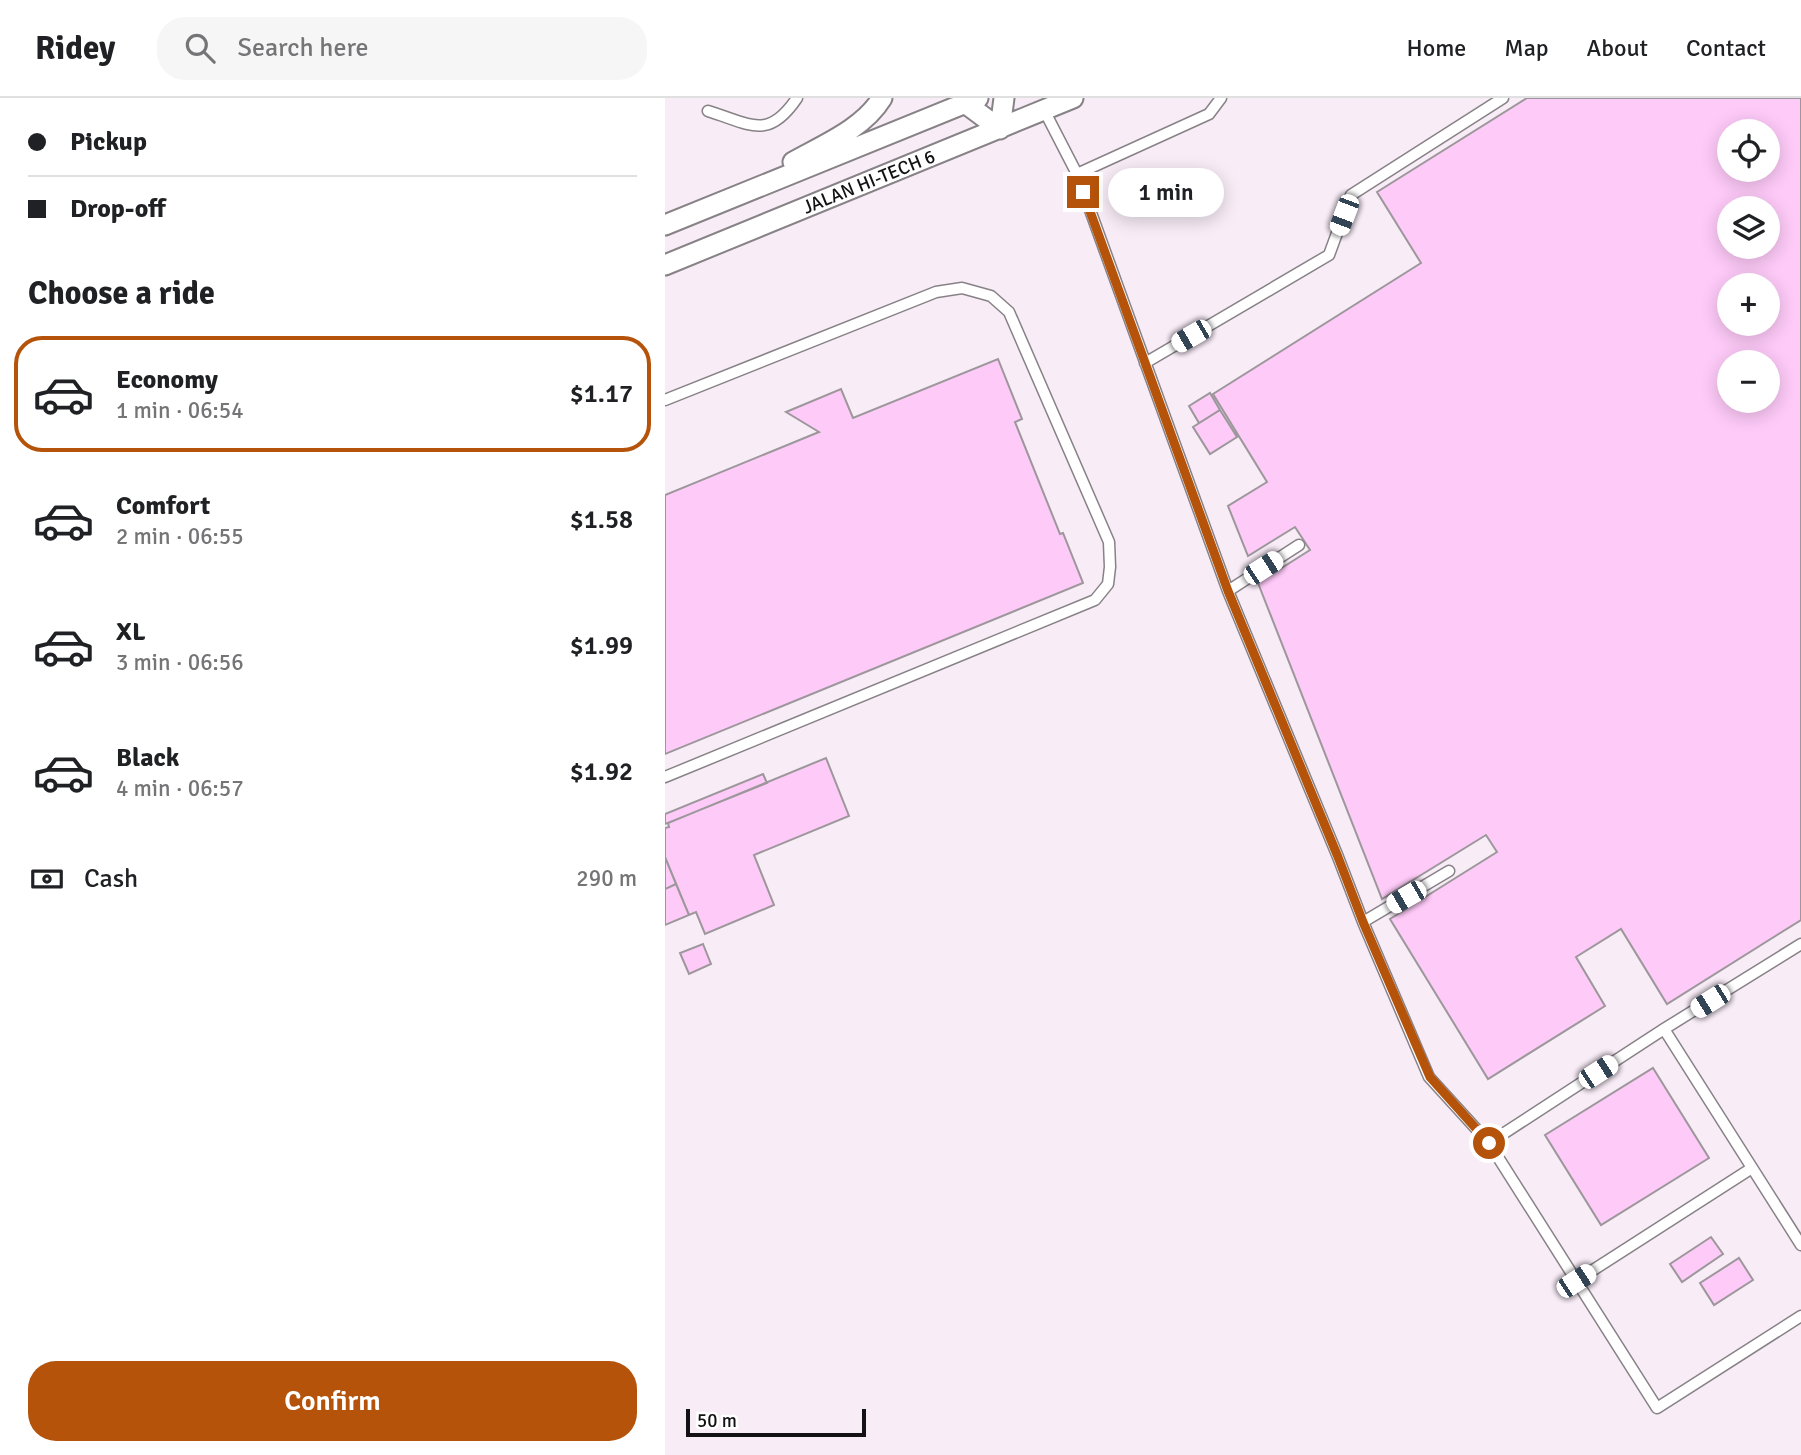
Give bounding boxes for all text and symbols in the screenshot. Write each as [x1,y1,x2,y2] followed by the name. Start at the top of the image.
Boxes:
[157,17,647,80] search box
[35,28,115,69] text: Ridey
[181,29,219,67] icon: search
[237,32,369,64] text: Search here
[1406,33,1466,63] text: Home
[1504,33,1549,63] text: Map
[1587,33,1648,63] text: About
[1686,33,1766,63] text: Contact
[1717,119,1780,413] map controls
[1717,119,1780,182] button: locate
[70,126,147,158] text: Pickup
[799,144,939,220] street label: JALAN HI-TECH 6
[1107,168,1223,217] callout: 1 min
[1067,176,1099,208] route end
[1138,178,1194,207] text: 1 min
[1327,192,1362,238] car
[70,193,166,225] text: Drop-off
[1717,196,1780,259] button: layers
[1717,273,1780,336] button: +
[28,274,215,313] text: Choose a ride
[1168,316,1215,356] car
[1717,350,1780,413] button: −
[32,363,95,426] icon: car
[116,364,218,396] text: Economy
[570,378,633,410] text: $1.17
[116,396,244,425] text: 1 min · 06:54
[32,489,95,552] icon: car
[116,490,210,522] text: Comfort
[570,504,633,536] text: $1.58
[116,522,244,551] text: 2 min · 06:55
[1240,548,1287,588] car
[32,615,95,678] icon: car
[116,616,146,648] text: XL
[570,630,633,662] text: $1.99
[116,648,244,677] text: 3 min · 06:56
[32,741,95,804] icon: car
[116,742,179,774] text: Black
[570,756,633,788] text: $1.92
[116,774,244,803] text: 4 min · 06:57
[28,860,66,898] icon: cash
[84,863,138,895] text: Cash
[576,864,637,893] text: 290 m
[1383,877,1430,917] car
[1687,981,1734,1021] car
[1575,1052,1622,1092] car
[1473,1127,1505,1159] route start
[1553,1261,1600,1301] car
[28,1361,637,1441] button: Confirm
[686,1406,866,1438] scale bar
[697,1409,737,1433] text: 50 m

